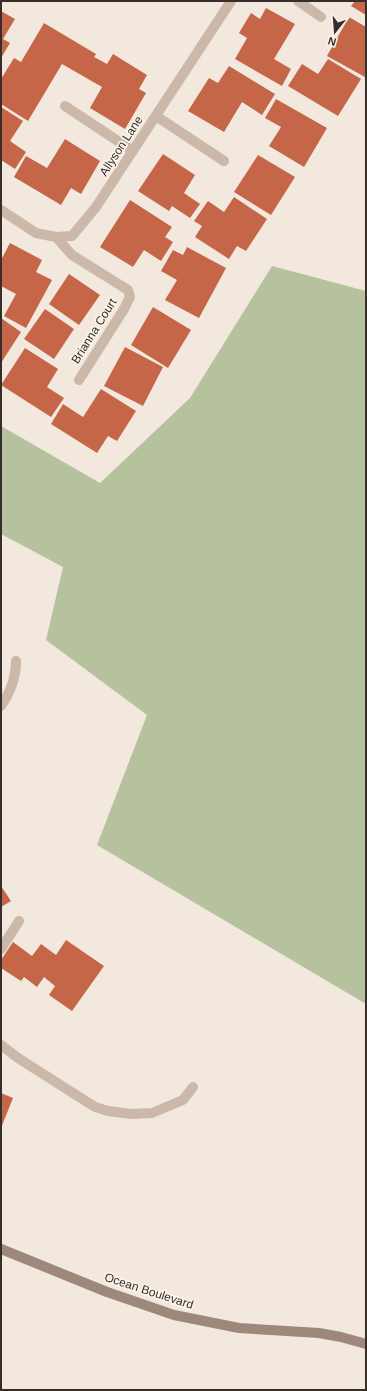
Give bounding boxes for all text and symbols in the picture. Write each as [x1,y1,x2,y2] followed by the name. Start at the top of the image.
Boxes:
[315,12,355,52] north arrow
[326,35,338,48] text: N
[96,113,146,179] street label: Allyson Lane
[68,295,120,366] street label: Brianna Court
[103,1270,195,1312] street label: Ocean Boulevard

